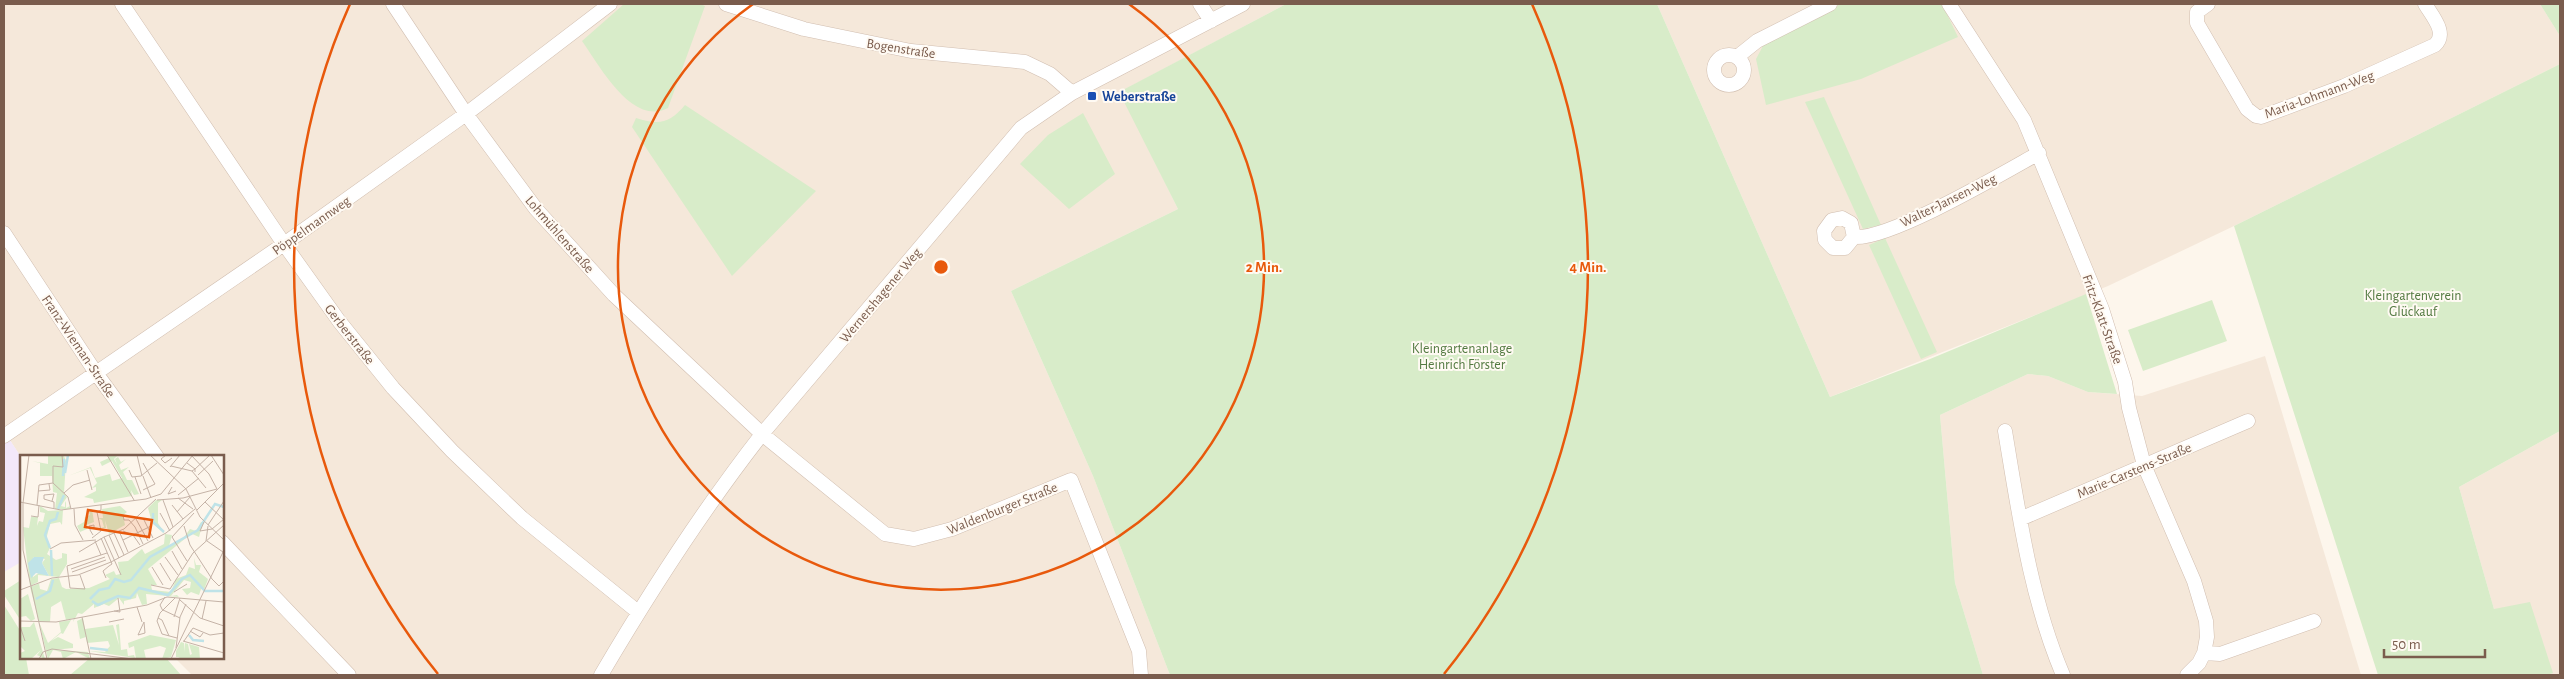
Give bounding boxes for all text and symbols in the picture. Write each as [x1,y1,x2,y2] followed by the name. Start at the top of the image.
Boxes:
[865,37,936,61] street label: Bogenstraße
[2263,69,2376,121] street label: Maria-Lohmann-Weg
[1086,90,1098,102] marker: Weberstraße
[1102,90,1176,104] place label: Weberstraße
[1898,172,1999,230] street label: Walter-Jansen-Weg
[522,193,596,276] street label: Lohmühlenstraße
[270,194,353,258] street label: Pöppelmannweg
[837,246,924,346] street label: Wernershagener Weg
[932,258,950,276] centre of rings
[1246,260,1282,275] text: 2 Min.
[1569,260,1607,275] text: 4 Min.
[2079,273,2125,366] street label: Fritz-Klatt-Straße
[2364,289,2462,319] park label: Kleingartenverein Glückauf
[39,293,118,400] street label: Franz-Wieman-Straße
[322,302,377,367] street label: Gerberstraße
[1412,342,1512,372] park label: Kleingartenanlage Heinrich Förster
[2075,440,2194,501] street label: Marie-Carstens-Straße
[20,455,224,659] inset map
[945,480,1059,537] street label: Waldenburger Straße
[2384,626,2485,658] scale bar
[2392,637,2421,652] text: 50 m

